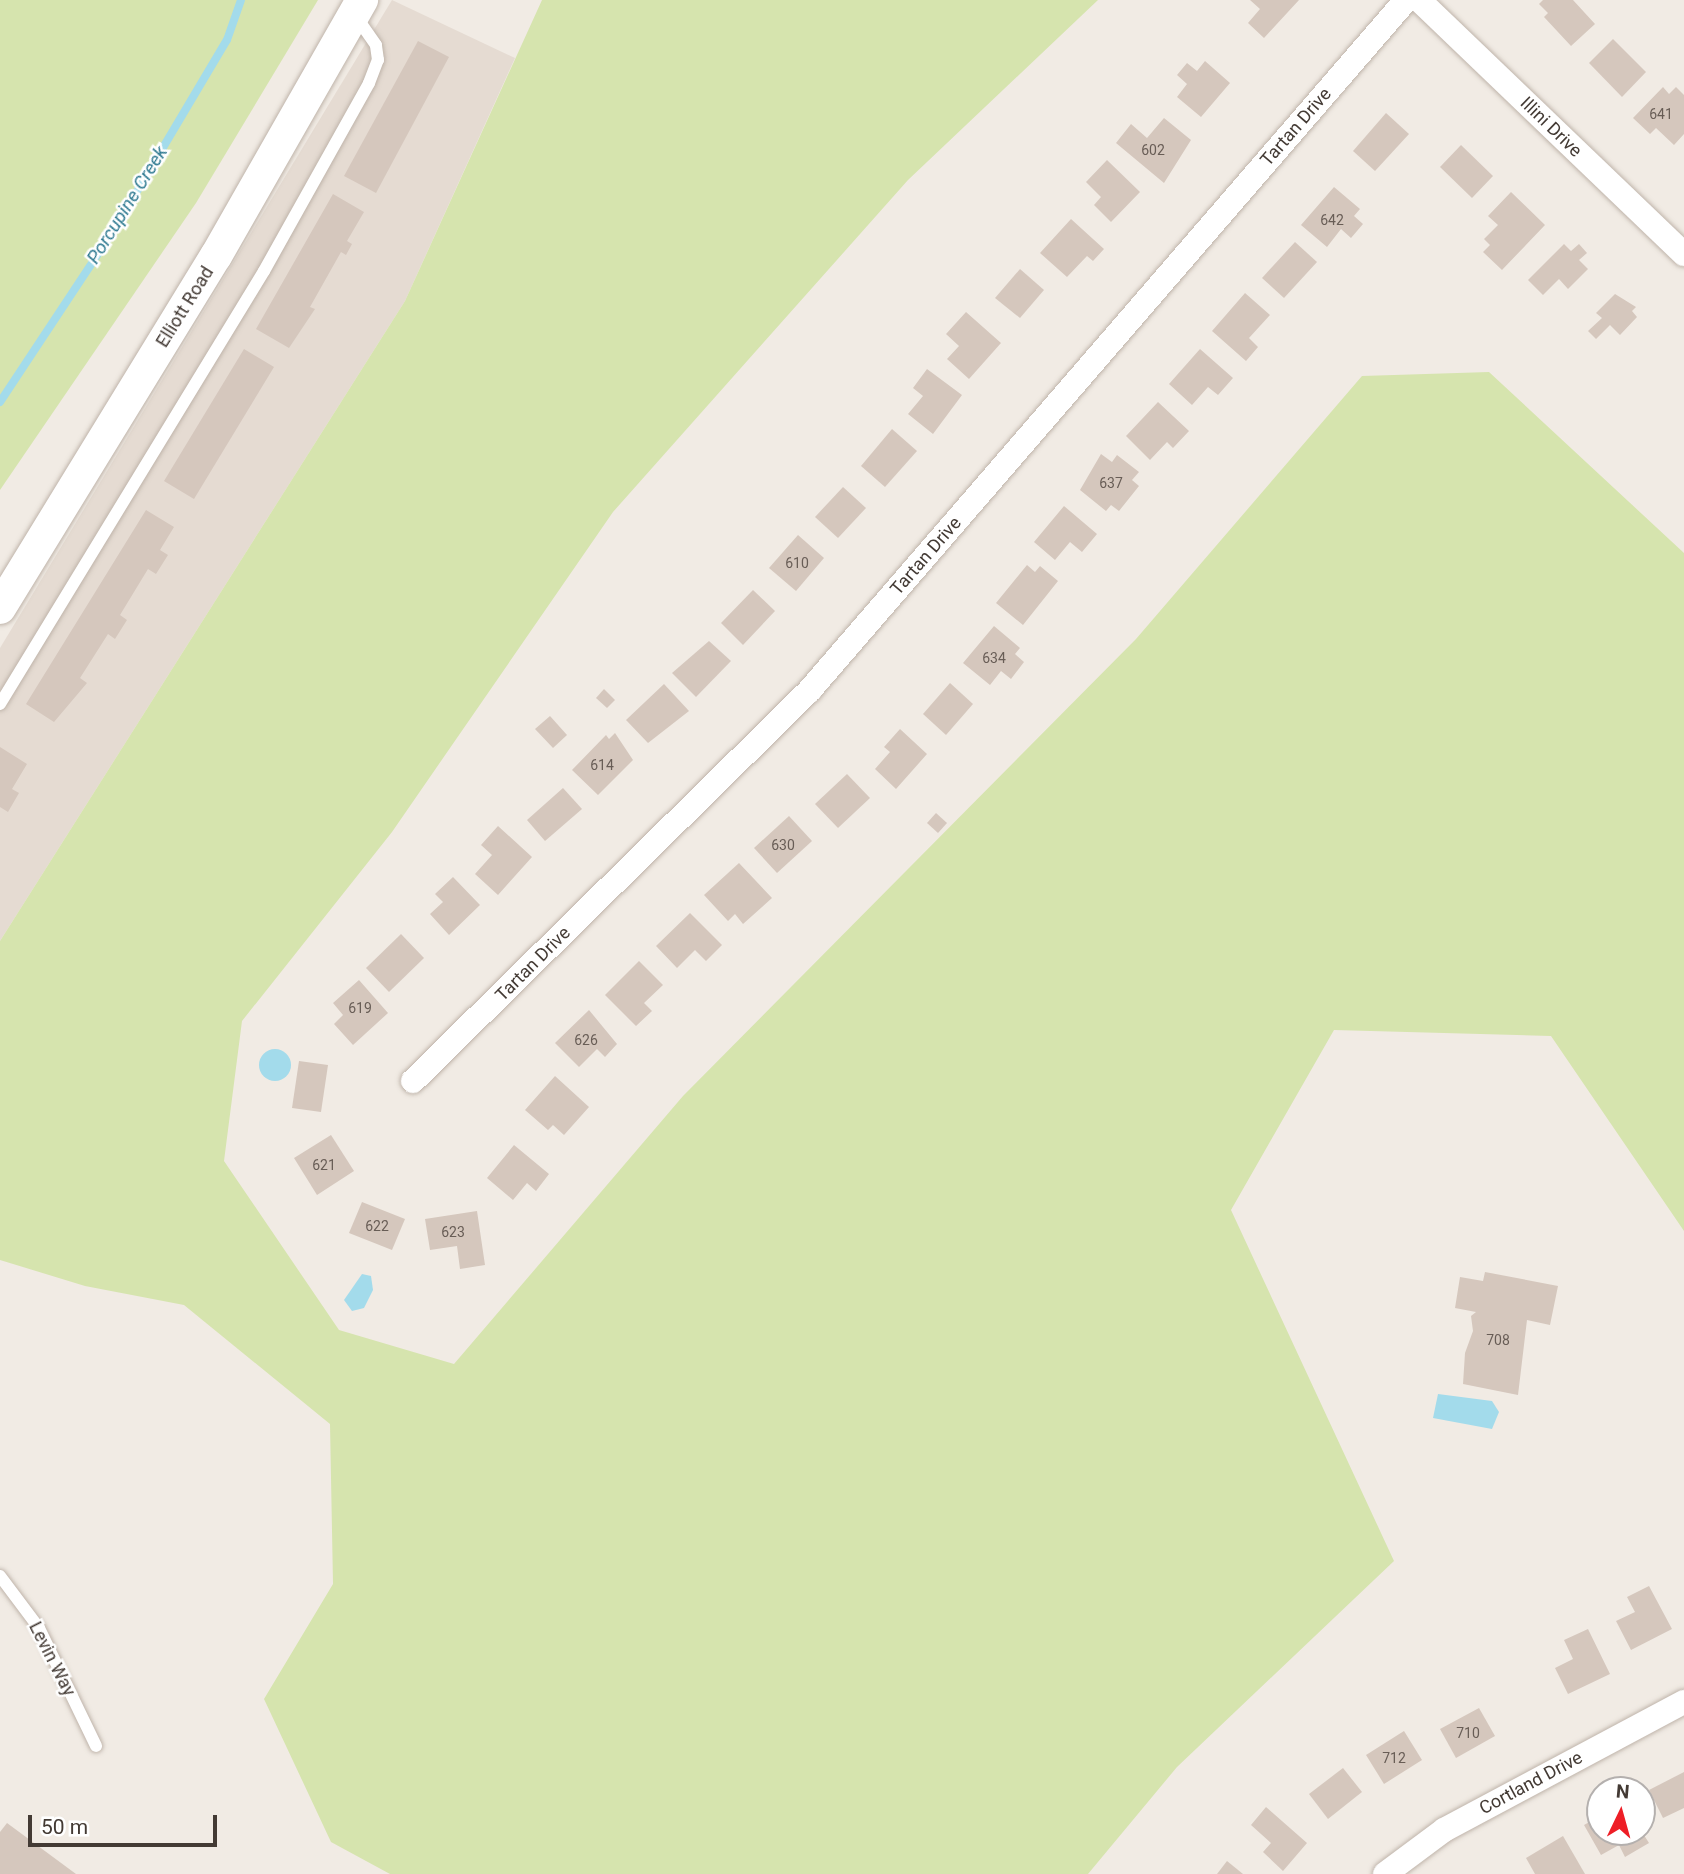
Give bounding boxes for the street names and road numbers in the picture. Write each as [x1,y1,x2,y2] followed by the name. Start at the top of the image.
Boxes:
[1256,83,1336,171] street label: Tartan Drive
[1516,92,1586,162] street label: Illini Drive
[152,263,218,351] street label: Elliott Road
[886,512,966,600] street label: Tartan Drive
[491,922,575,1006] street label: Tartan Drive
[24,1618,80,1700] street label: Levin Way
[1476,1747,1586,1819] street label: Cortland Drive

